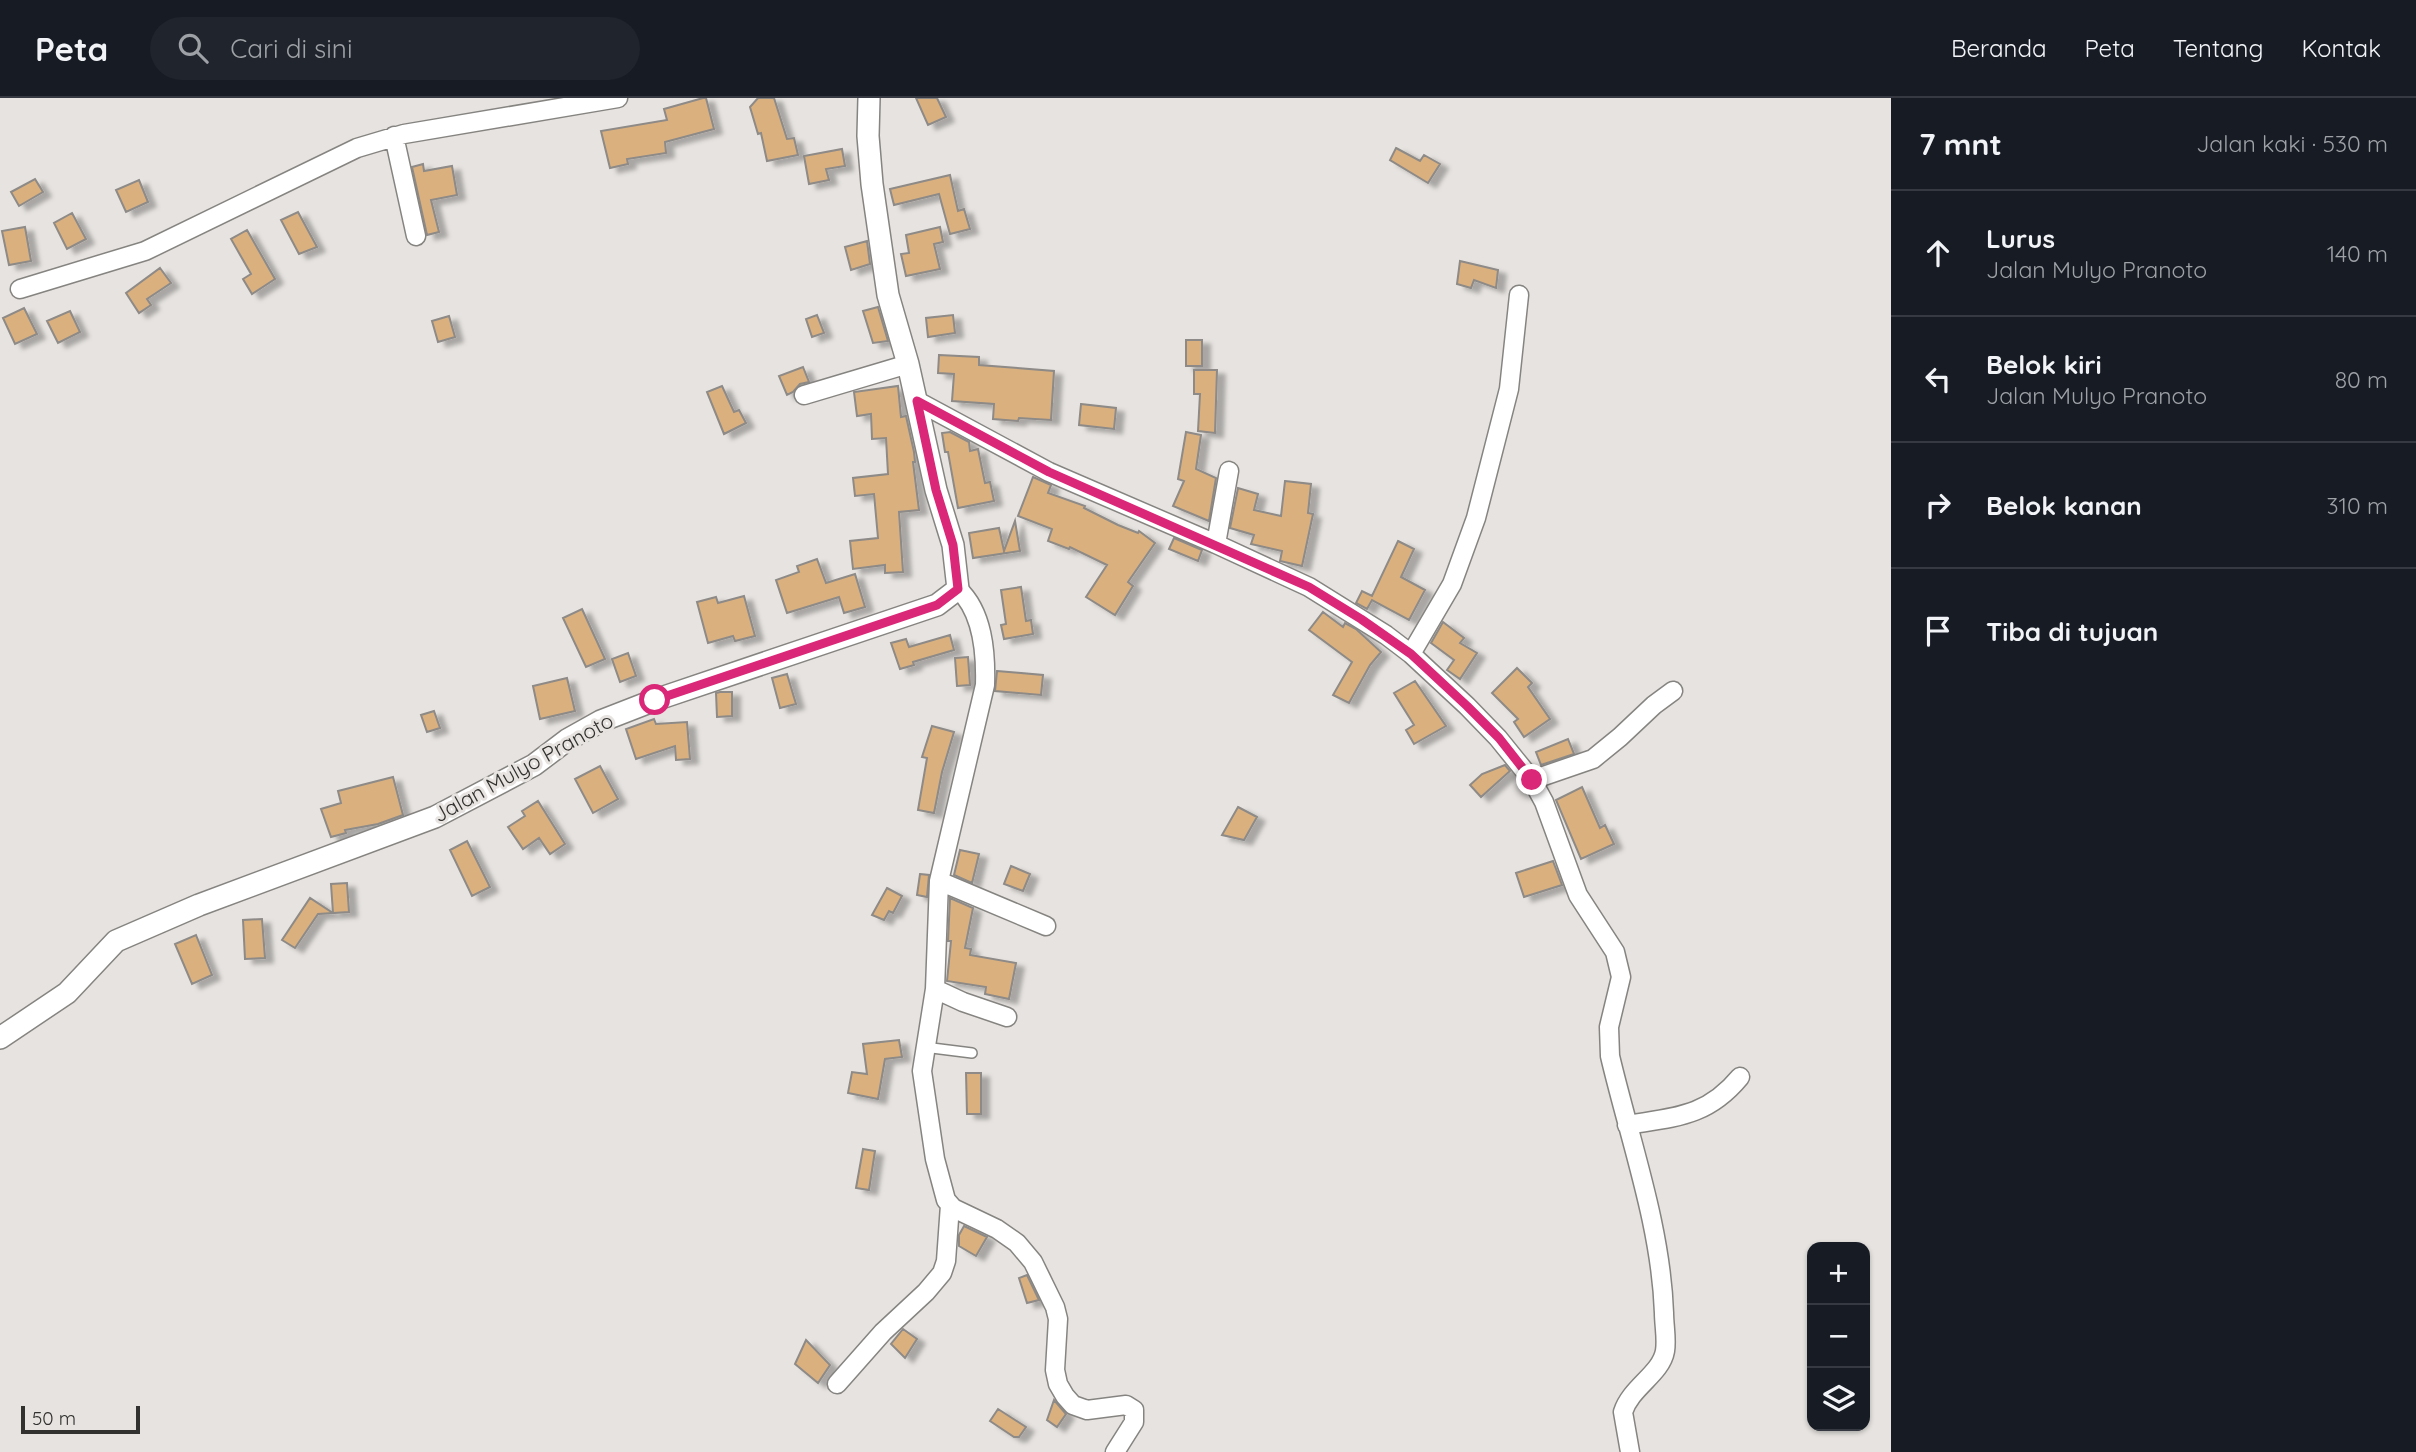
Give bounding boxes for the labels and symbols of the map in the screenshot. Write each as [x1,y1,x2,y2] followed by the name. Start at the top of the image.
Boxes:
[639,684,670,715] route start
[428,707,618,827] street label: Jalan Mulyo Pranoto
[1516,764,1547,795] route end
[21,1403,140,1435] scale bar

